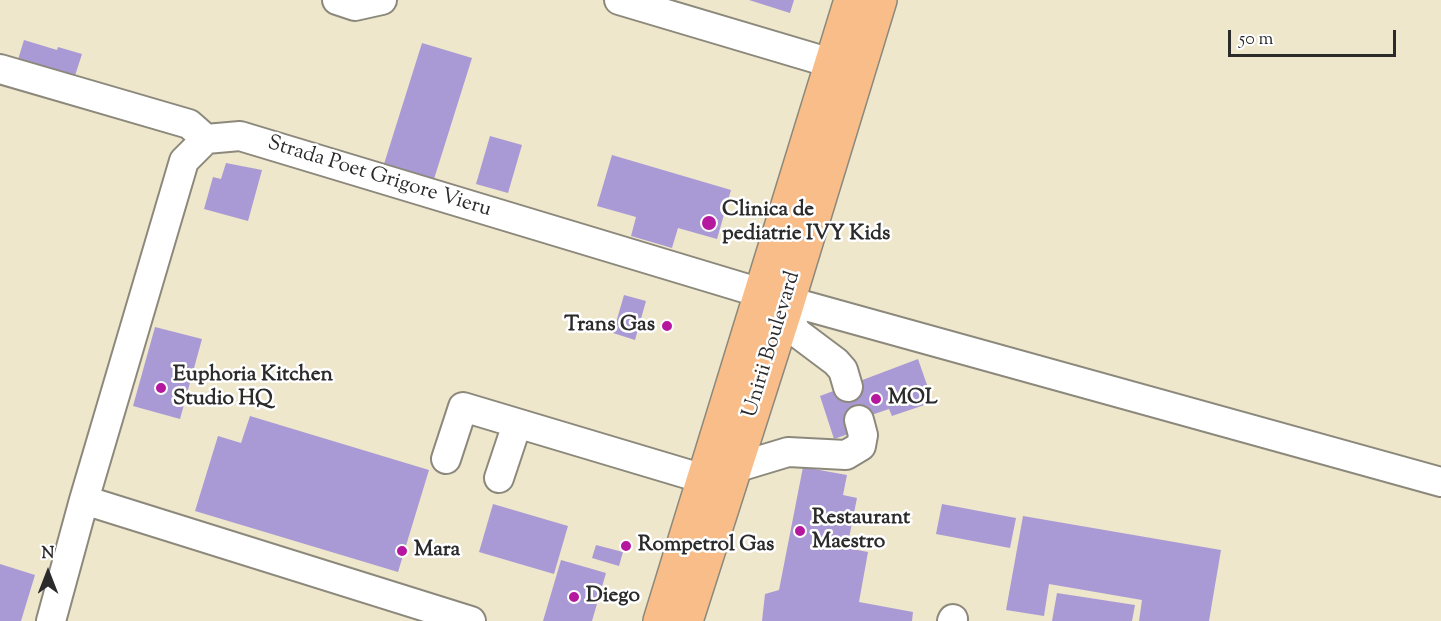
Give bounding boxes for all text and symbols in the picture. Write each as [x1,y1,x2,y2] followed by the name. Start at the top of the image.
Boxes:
[1231,18,1399,56] scale bar
[1239,27,1273,53] text: 50 m
[264,132,494,224] street label: Strada Poet Grigore Vieru
[722,198,890,248] place label: Clinica de pediatrie IVY Kids
[700,214,718,232] marker: Clinica de pediatrie IVY Kids
[739,269,807,421] street label: Unirii Boulevard
[564,313,655,339] place label: Trans Gas
[660,319,674,333] marker: Trans Gas
[173,363,333,413] place label: Euphoria Kitchen Studio HQ
[154,381,168,395] marker: Euphoria Kitchen Studio HQ
[888,386,938,412] place label: MOL
[869,392,883,406] marker: MOL
[812,506,910,556] place label: Restaurant Maestro
[793,524,807,538] marker: Restaurant Maestro
[638,533,774,559] place label: Rompetrol Gas
[414,538,460,564] place label: Mara
[619,539,633,553] marker: Rompetrol Gas
[18,543,78,603] north arrow
[42,543,54,566] text: N
[395,544,409,558] marker: Mara
[586,584,640,610] place label: Diego
[567,590,581,604] marker: Diego

